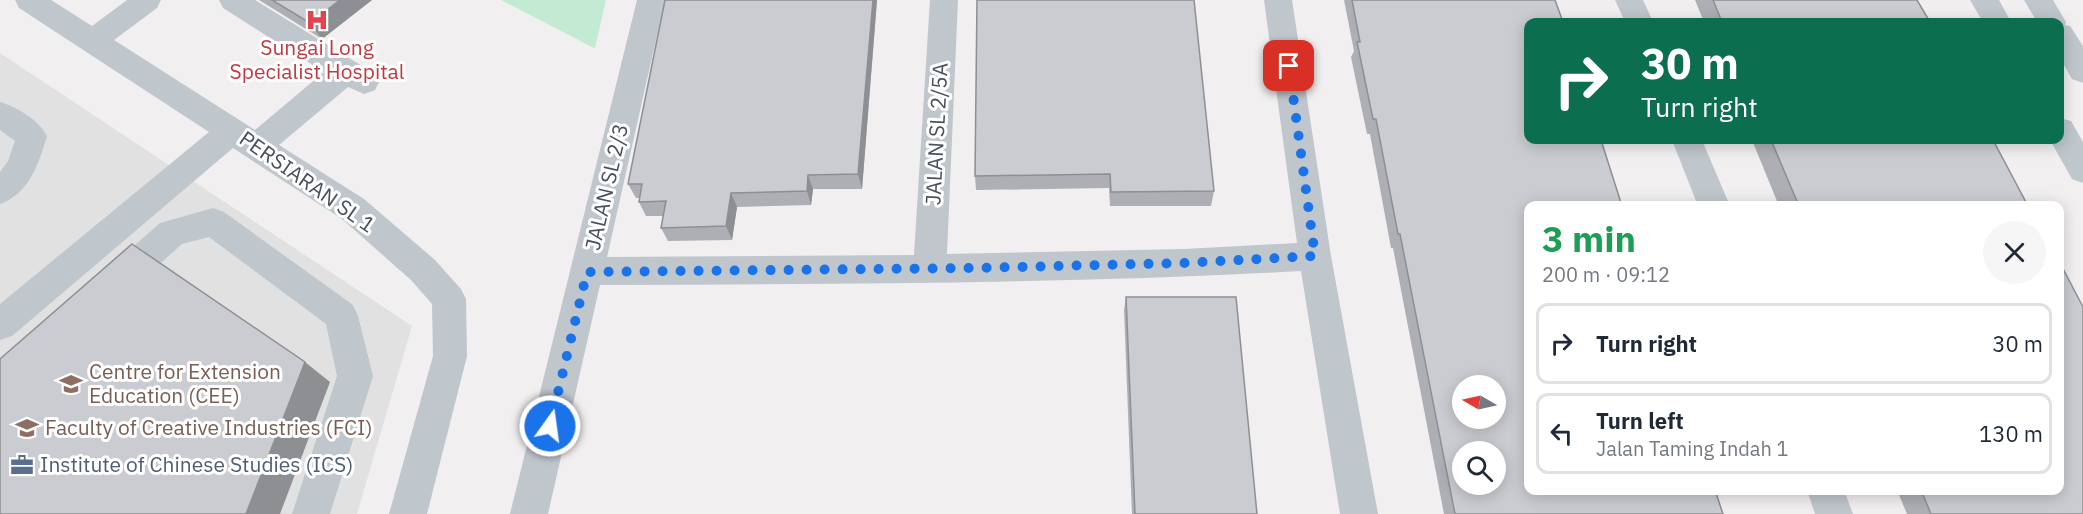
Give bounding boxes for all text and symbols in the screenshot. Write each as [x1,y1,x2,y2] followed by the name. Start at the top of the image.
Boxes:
[304,7,330,33] hospital icon: Sungai Long Specialist Hospital
[230,33,405,85] place label: Sungai Long Specialist Hospital
[1641,36,1739,91] text: 30 m
[1263,40,1314,91] pin
[1542,42,1620,120] icon: right
[1272,49,1305,82] icon: arrive
[918,62,954,206] street label: JALAN SL 2/5A
[1641,89,1758,124] text: Turn right
[578,121,634,253] street label: JALAN SL 2/3
[234,124,381,238] street label: PERSIARAN SL 1
[1542,215,1636,262] text: 3 min
[1983,221,2046,284] button: close
[1542,261,1670,288] text: 200 m · 09:12
[1545,327,1578,360] icon: right
[1596,329,1697,358] text: Turn right
[1992,329,2043,358] text: 30 m
[89,357,281,409] place label: Centre for Extension Education (CEE)
[58,371,84,397] school or university icon: Centre for Extension Education (CEE)
[1452,375,1506,429] north arrow
[1452,375,1506,495] map controls
[518,394,582,458] position arrow
[1596,406,1684,435] text: Turn left
[45,413,373,441] place label: Faculty of Creative Industries (FCI)
[14,415,40,441] school or university icon: Faculty of Creative Industries (FCI)
[1545,417,1578,450] icon: left
[1979,419,2043,448] text: 130 m
[1596,435,1789,462] text: Jalan Taming Indah 1
[1452,441,1506,495] button: search
[40,450,353,478] place label: Institute of Chinese Studies (ICS)
[9,452,35,478] office icon: Institute of Chinese Studies (ICS)

